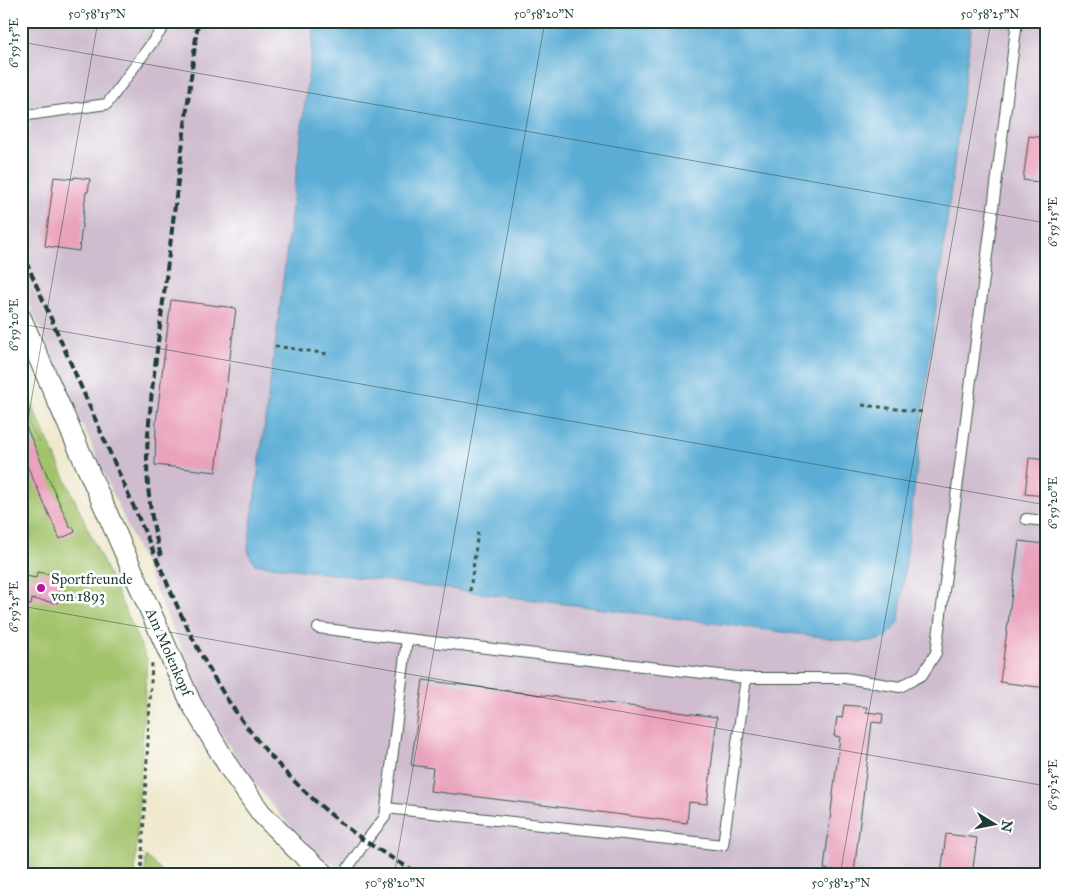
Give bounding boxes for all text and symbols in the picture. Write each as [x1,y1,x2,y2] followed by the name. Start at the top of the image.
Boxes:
[68,7,126,21] text: 50°58'15"N
[514,7,574,21] text: 50°58'20"N
[960,7,1020,21] text: 50°58'25"N
[7,18,21,68] text: 6°59'15"E
[1046,197,1060,247] text: 6°59'15"E
[7,298,21,351] text: 6°59'20"E
[1046,476,1060,529] text: 6°59'20"E
[50,570,132,605] place label: Sportfreunde von 1893
[7,581,21,633] text: 6°59'25"E
[35,582,47,594] marker: Sportfreunde von 1893
[141,604,198,701] street label: Am Molenkopf
[1046,759,1060,811] text: 6°59'25"E
[970,798,1020,848] north arrow
[997,819,1016,834] text: N
[365,876,425,890] text: 50°58'20"N
[811,876,871,890] text: 50°58'25"N

